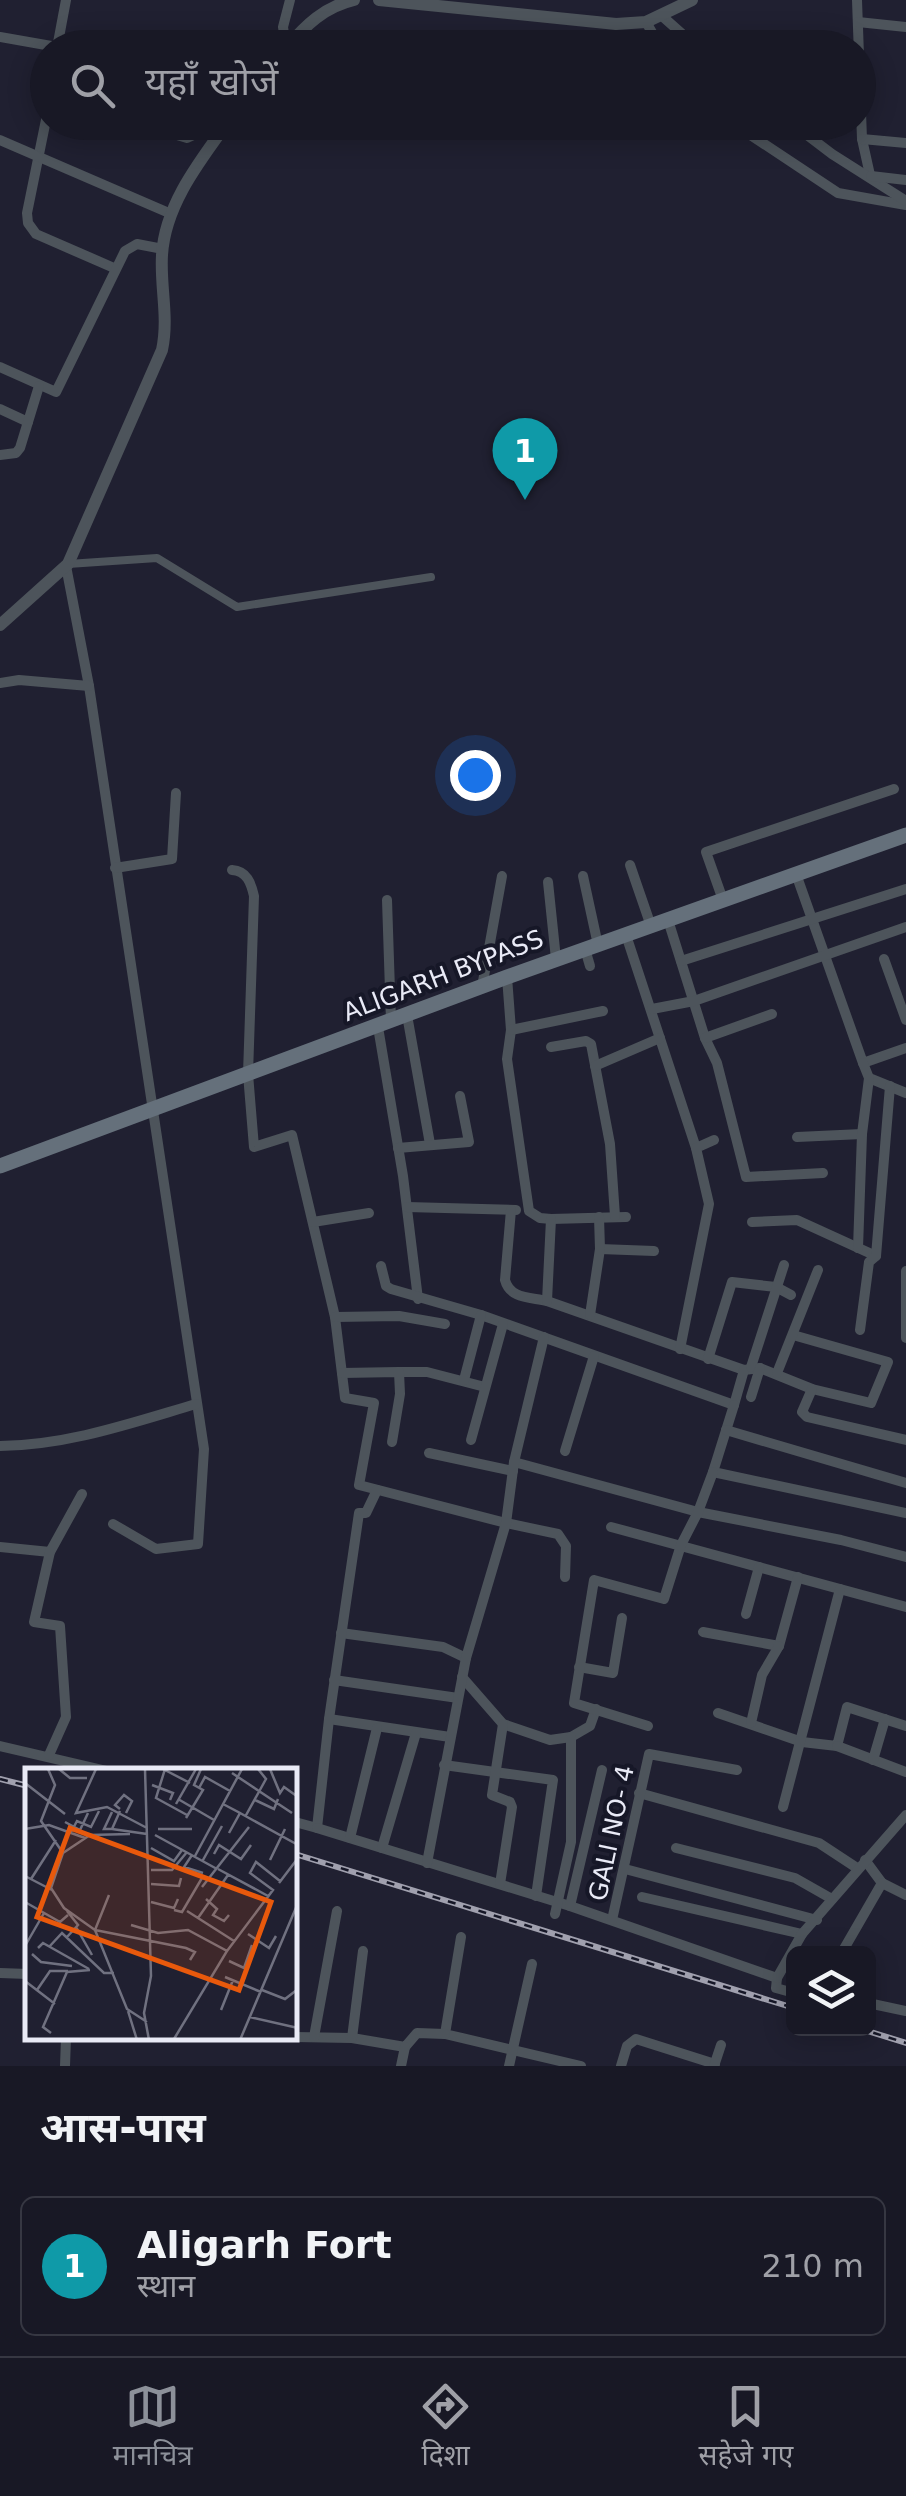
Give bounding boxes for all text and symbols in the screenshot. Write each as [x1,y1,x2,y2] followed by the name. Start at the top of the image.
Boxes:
[30,30,876,140] search box
[65,58,120,113] icon: search
[145,60,278,104] text: यहाँ खोजें
[492,418,558,500] pin: 1
[450,750,501,801] your location
[339,924,548,1027] street label: ALIGARH BYPASS
[583,1763,640,1903] street label: GALI NO- 4
[25,1768,298,2041] inset map
[786,1946,876,2036] map controls
[786,1946,876,2036] button: layers
[40,2103,206,2152] text: आस-पास
[137,2223,392,2267] text: Aligarh Fort
[63,2247,86,2285] text: 1
[762,2247,864,2285] text: 210 m
[137,2267,195,2305] text: स्थान
[113,2379,193,2476] tab: मानचित्र
[418,2379,473,2476] tab: दिशा
[699,2379,793,2476] tab: सहेजे गए

